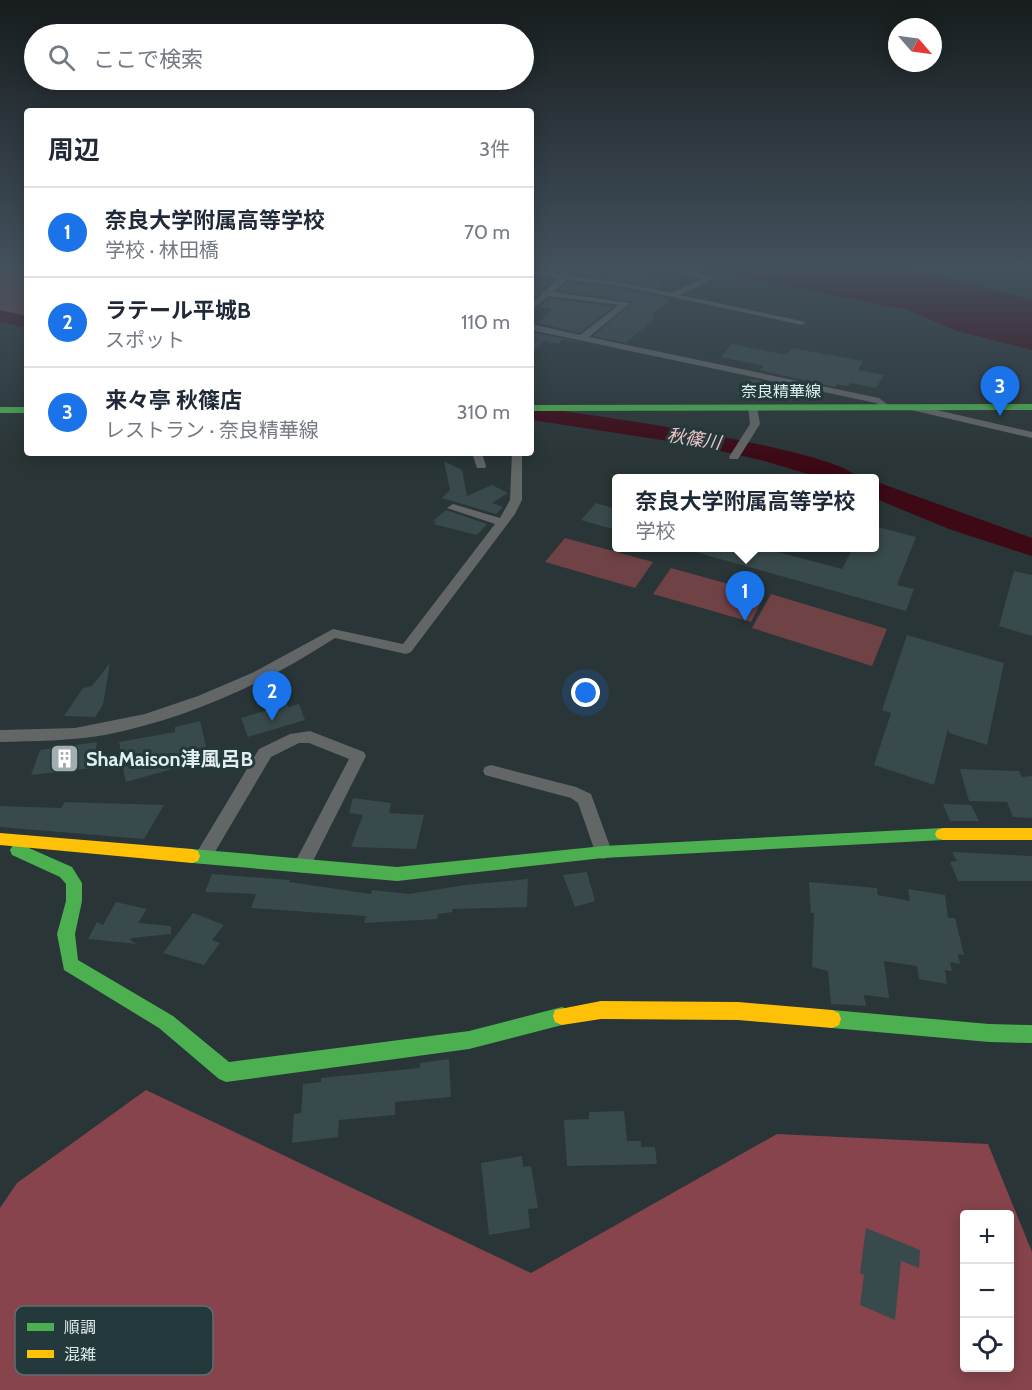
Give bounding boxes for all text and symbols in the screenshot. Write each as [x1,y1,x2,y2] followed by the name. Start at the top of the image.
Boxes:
[888,18,942,72] north arrow
[24,24,534,90] search box
[45,41,78,74] icon: search
[93,46,203,73] text: ここで検索
[48,134,100,166] text: 周辺
[479,137,510,161] text: 3件
[105,207,325,234] text: 奈良大学附属高等学校
[64,220,71,244] text: 1
[464,220,510,244] text: 70 m
[105,238,219,262] text: 学校 · 林田橋
[105,297,251,324] text: ラテール平城B
[62,310,73,334] text: 2
[461,310,510,334] text: 110 m
[105,328,185,352] text: スポット
[980,366,1020,416] pin: 3
[741,382,821,401] street label: 奈良精華線
[105,387,242,414] text: 来々亭 秋篠店
[62,400,73,424] text: 3
[457,400,510,424] text: 310 m
[105,418,319,442] text: レストラン · 奈良精華線
[666,424,724,454] water label: 秋篠川
[612,474,879,552] popup
[635,488,856,515] text: 奈良大学附属高等学校
[635,519,675,543] text: 学校
[726,572,764,621] pin: 1
[252,672,292,721] pin: 2
[571,678,600,707] your location
[49,743,81,775] building icon: ShaMaison津風呂B
[86,747,253,771] place label: ShaMaison津風呂B
[960,1210,1014,1372] map controls
[960,1210,1014,1264] button: +
[960,1264,1014,1318] button: −
[15,1306,213,1375] legend
[64,1318,96,1337] text: 順調
[960,1318,1014,1372] button: locate
[64,1345,96,1364] text: 混雑

